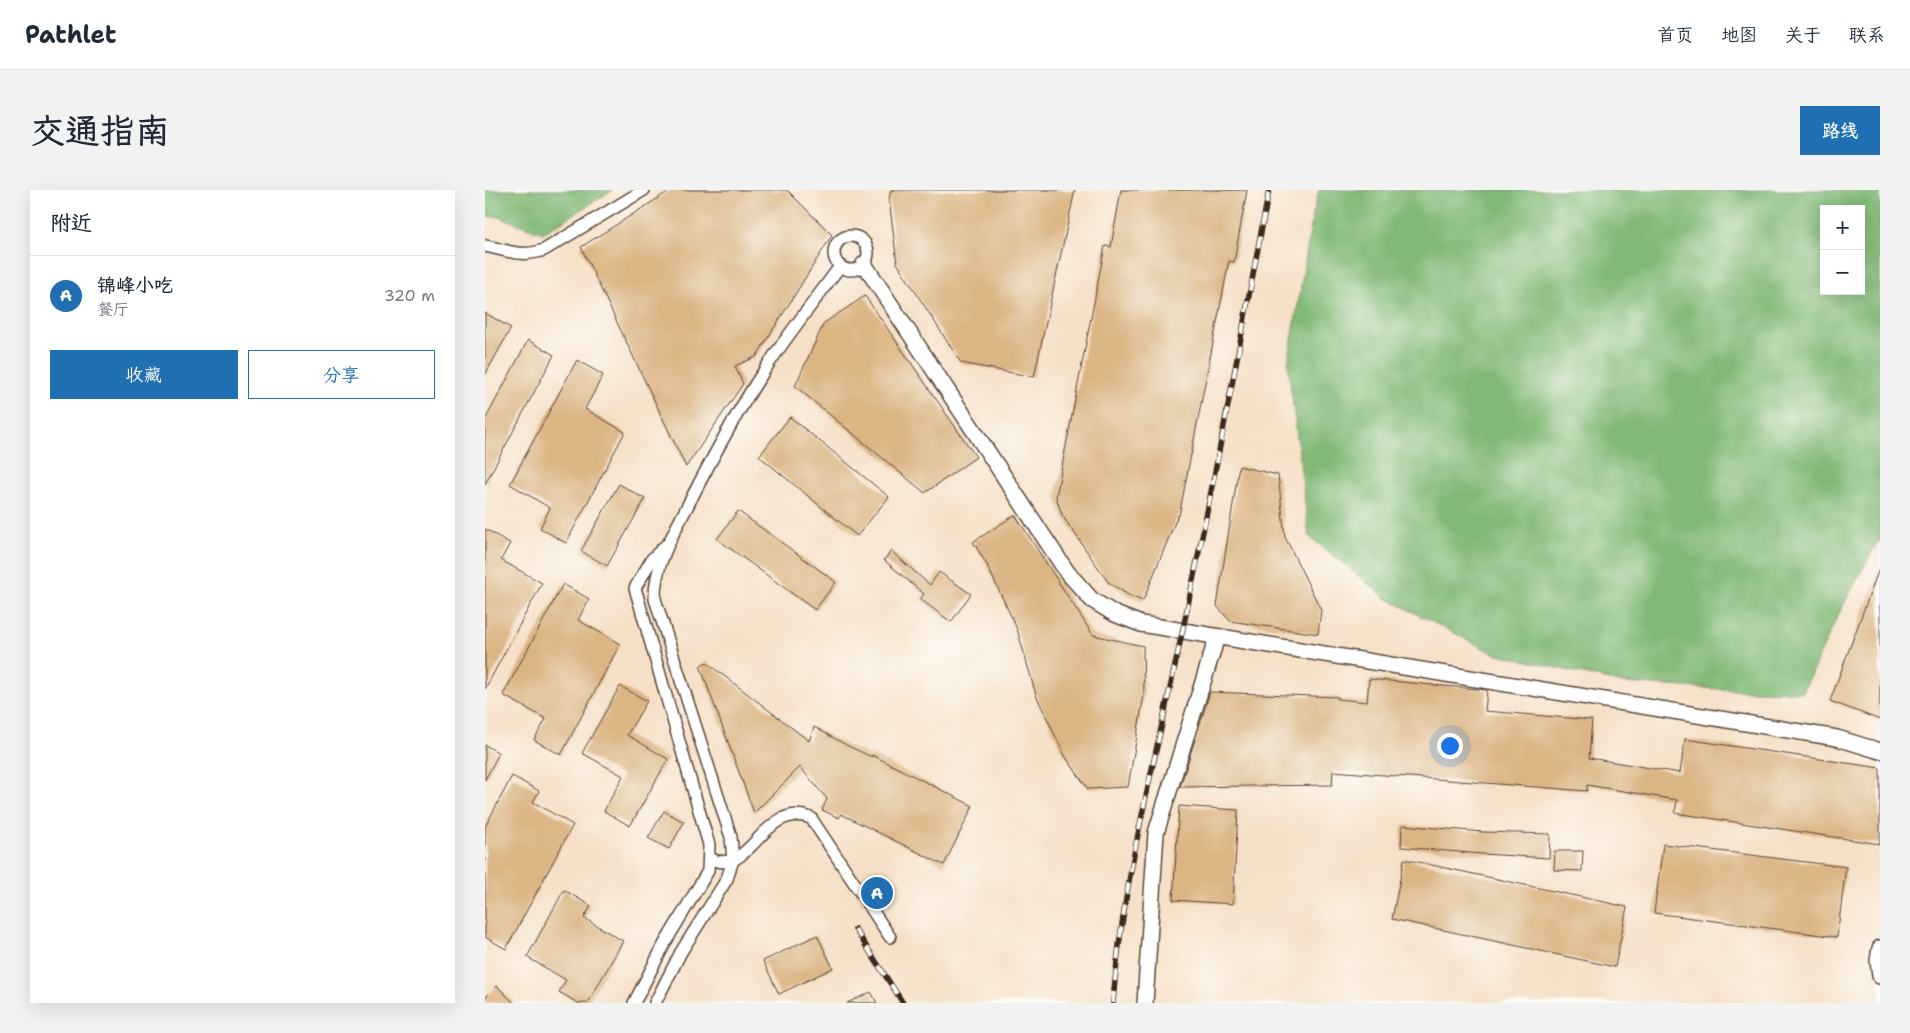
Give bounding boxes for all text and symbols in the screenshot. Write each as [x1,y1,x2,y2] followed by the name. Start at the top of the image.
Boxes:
[25,19,116,51] text: Pathlet
[1657,23,1693,47] text: 首页
[1721,23,1757,47] text: 地图
[1785,23,1821,47] text: 关于
[1849,23,1885,47] text: 联系
[1800,106,1880,155] button: 路线
[30,107,170,154] text: 交通指南
[1820,205,1865,295] map controls
[1820,205,1865,250] button: +
[50,209,92,237] text: 附近
[1820,250,1865,295] button: −
[97,273,173,298] text: 锦峰小吃
[60,285,72,306] text: A
[384,285,435,306] text: 320 m
[97,299,129,320] text: 餐厅
[50,350,238,399] button: 收藏
[248,350,435,399] button: 分享
[1437,733,1463,759] your location
[861,874,893,912] pin: A

